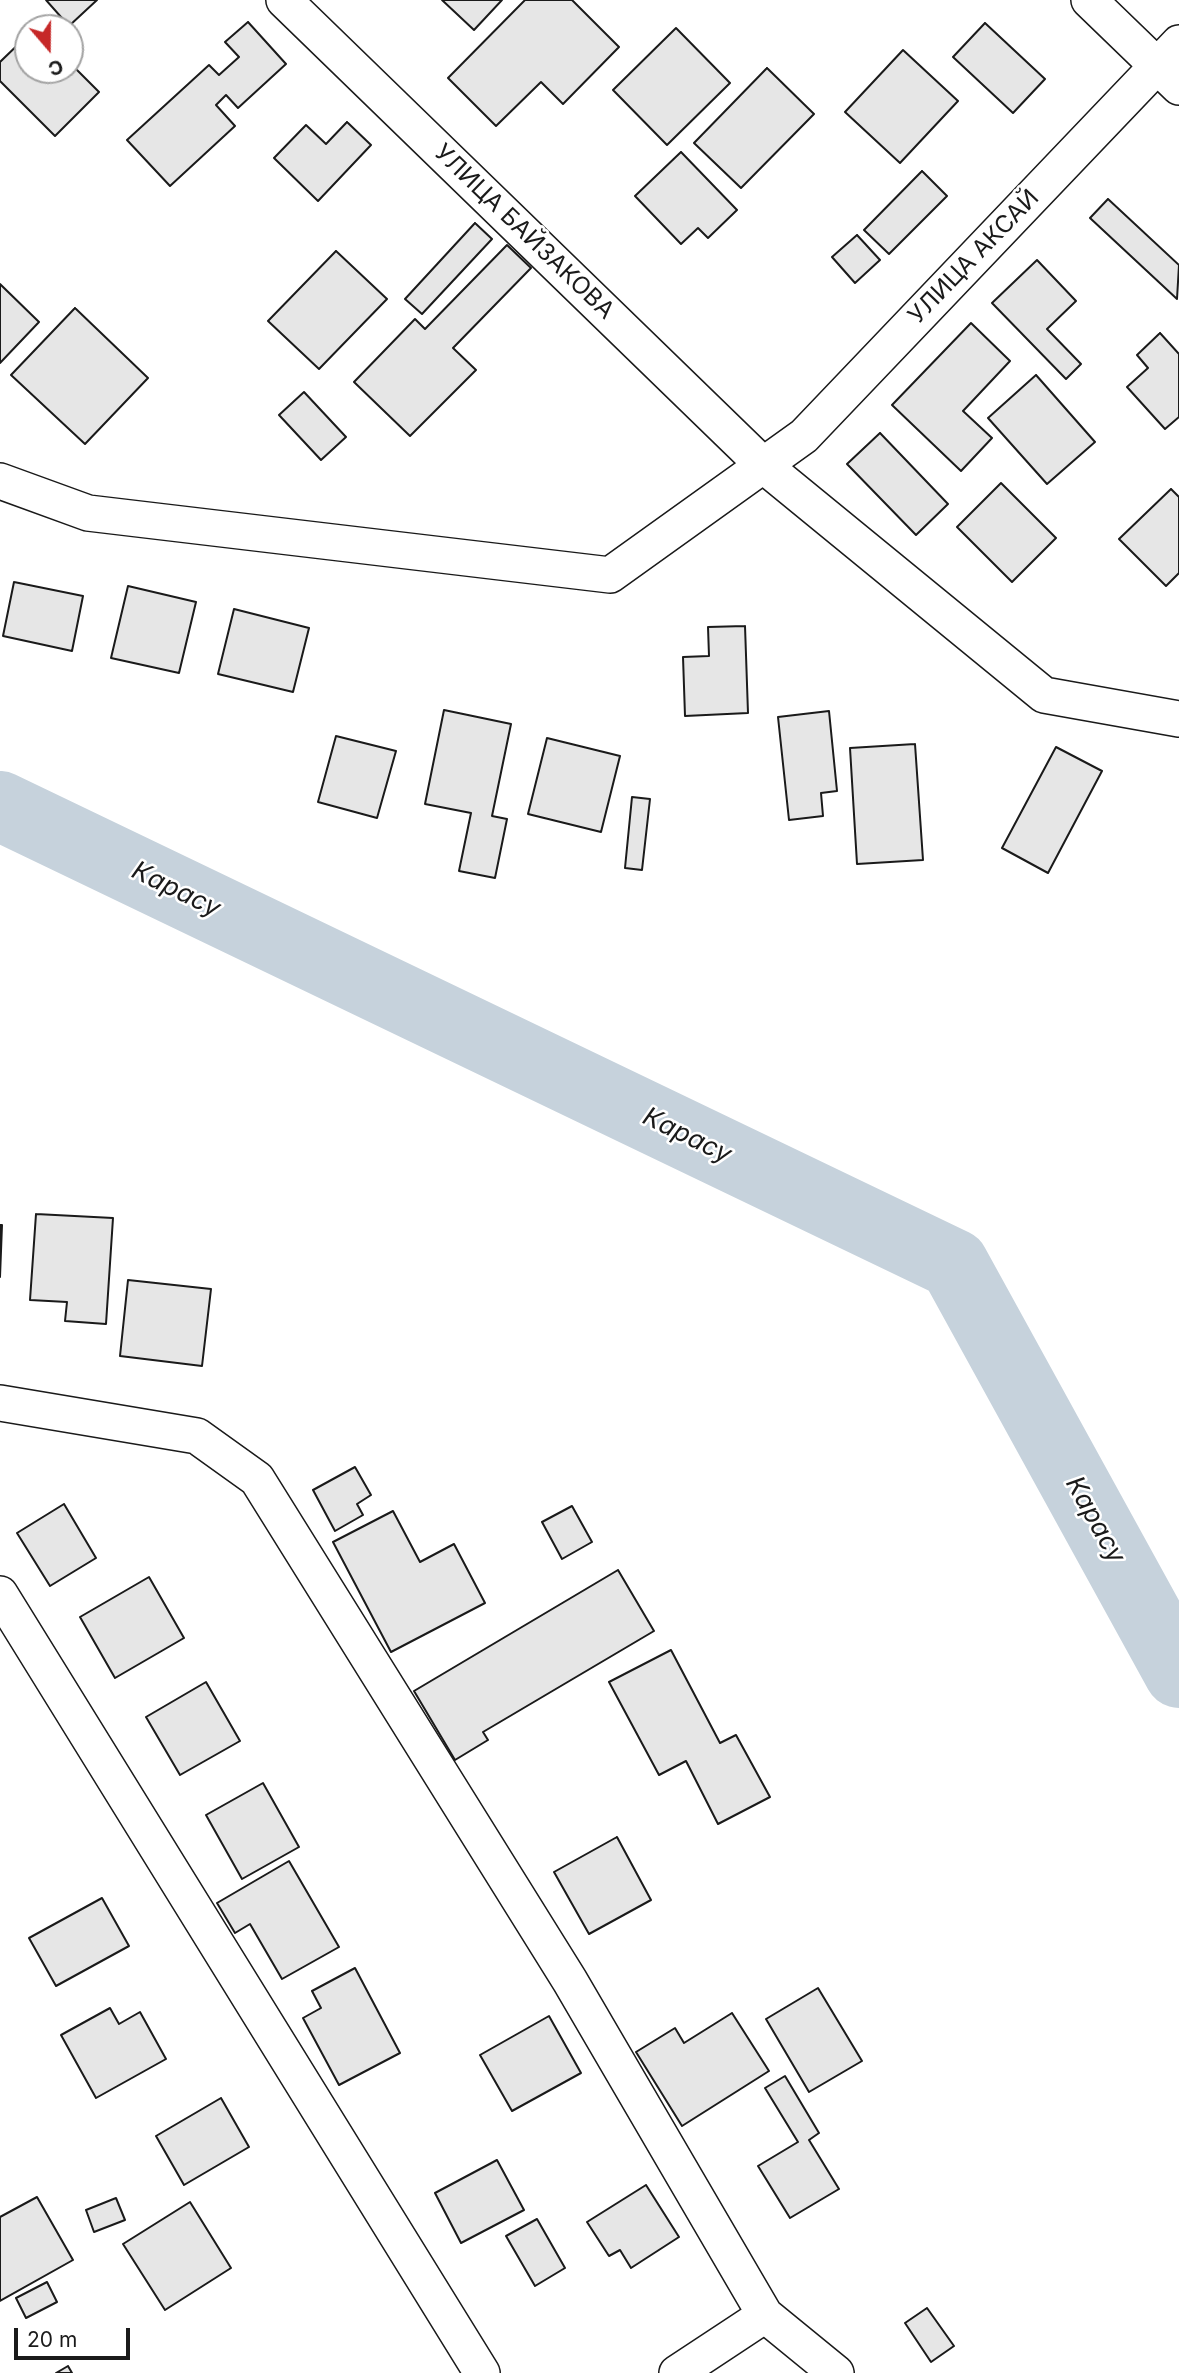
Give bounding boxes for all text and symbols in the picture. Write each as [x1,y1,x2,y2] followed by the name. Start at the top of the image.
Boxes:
[14,14,84,84] north arrow
[45,54,66,81] text: С
[428,139,620,325] street label: УЛИЦА БАЙЗАКОВА
[903,184,1045,330] street label: УЛИЦА АКСАЙ
[127,855,225,925] water label: Карасу
[638,1101,736,1171] water label: Карасу
[1058,1471,1132,1569] water label: Карасу
[18,2314,133,2358] scale bar
[27,2327,77,2352] text: 20 m

